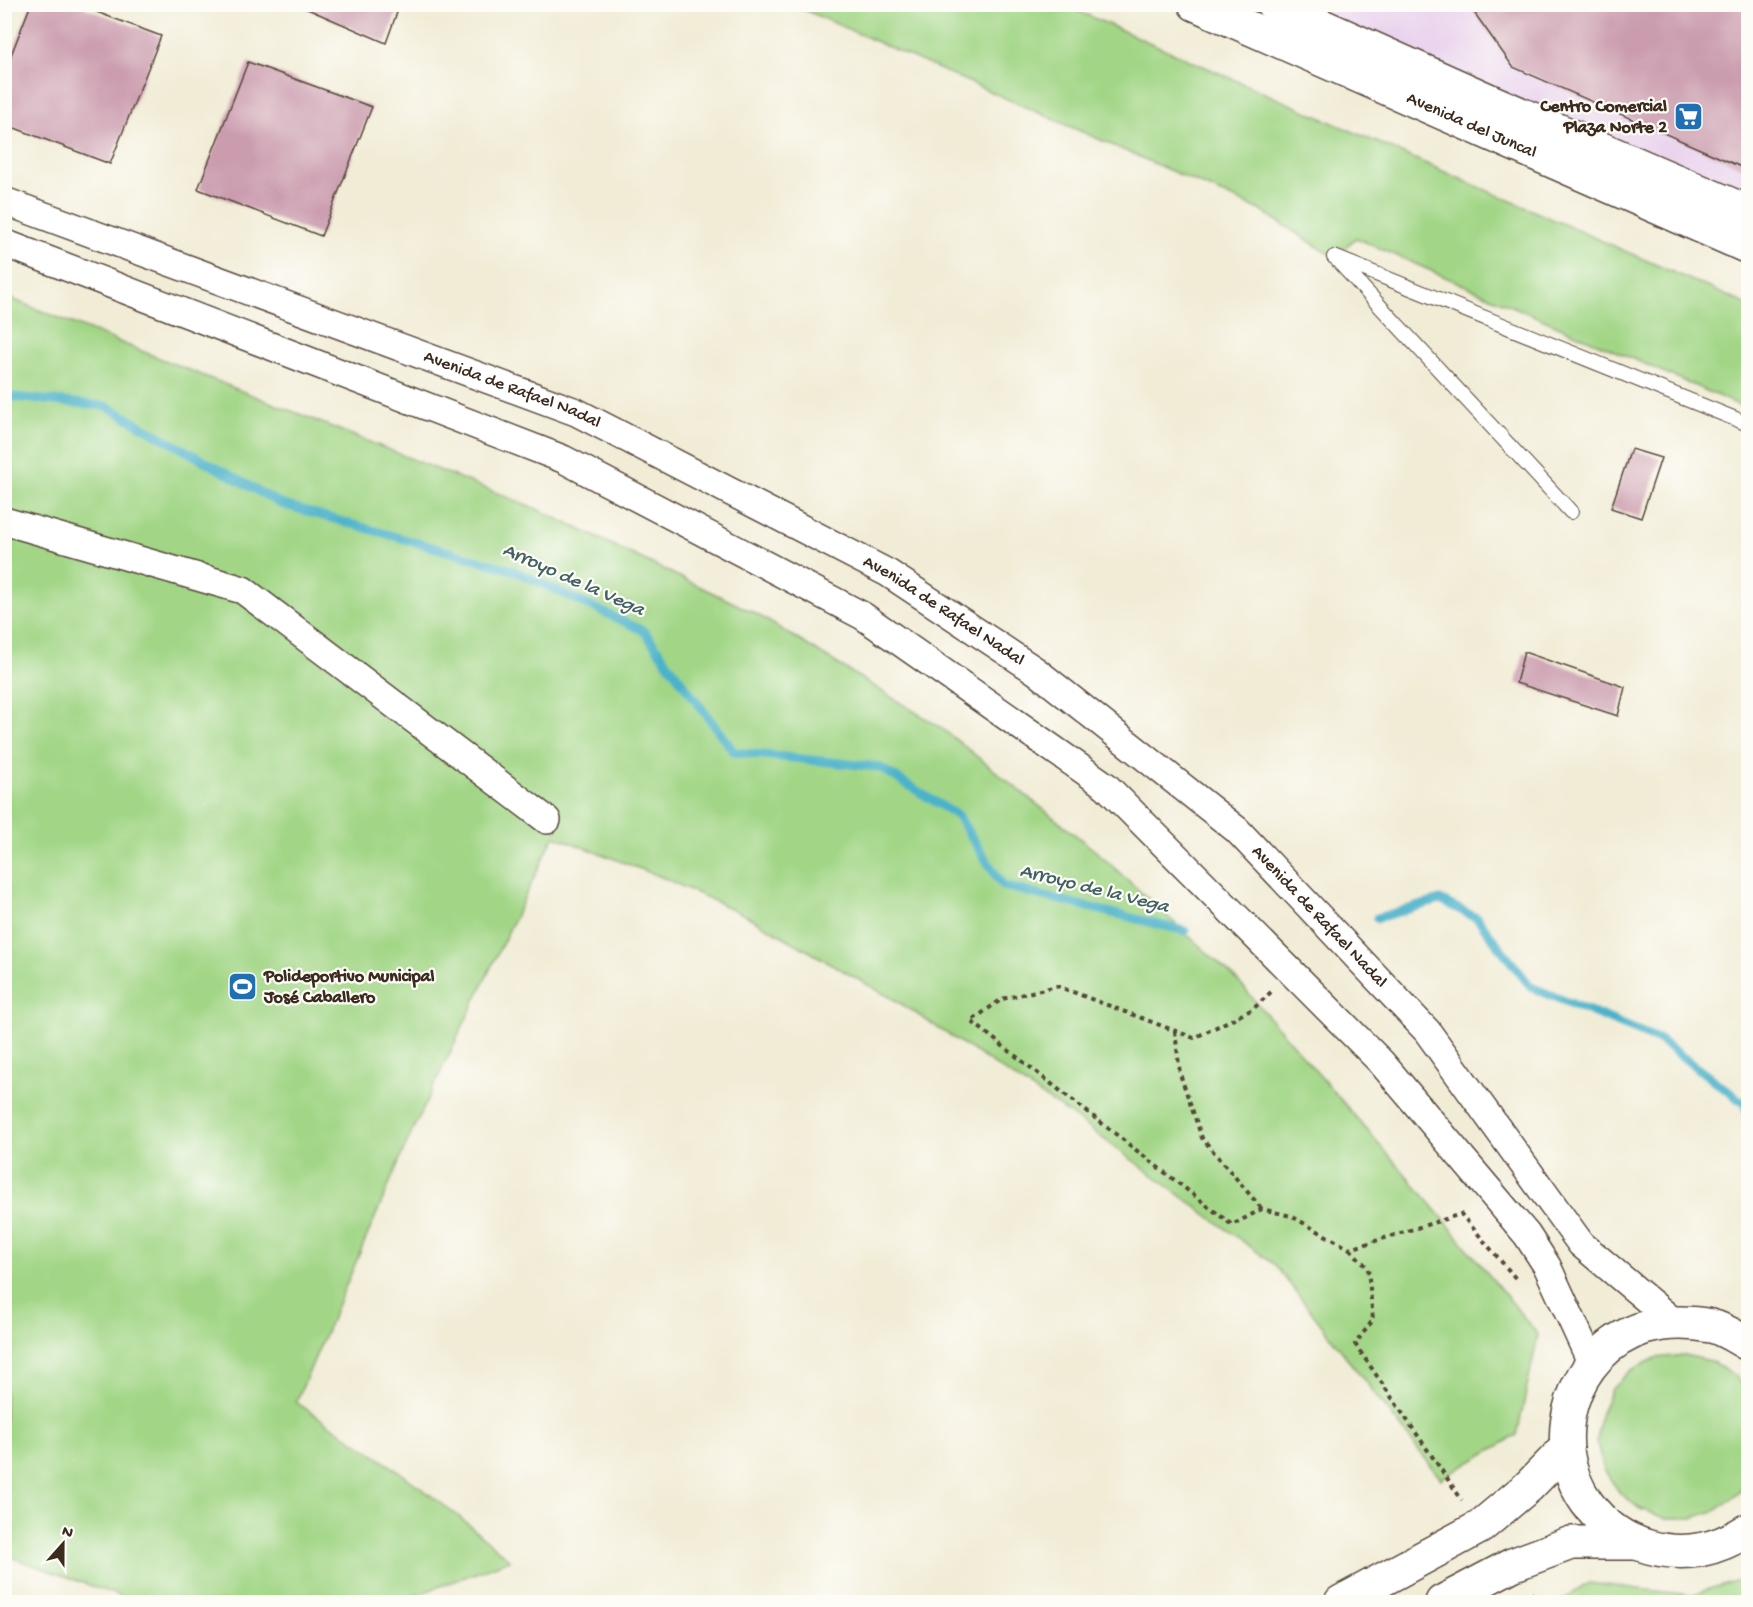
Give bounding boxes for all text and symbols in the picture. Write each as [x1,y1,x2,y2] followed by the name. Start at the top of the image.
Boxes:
[1403,88,1540,163] street label: Avenida del Juncal
[1540,97,1667,139] place label: Centro Comercial Plaza Norte 2
[1672,101,1704,133] supermarket icon: Centro Comercial Plaza Norte 2
[421,346,604,433] street label: Avenida de Rafael Nadal
[499,540,649,623] water label: Arroyo de la Vega
[859,551,1028,671] street label: Avenida de Rafael Nadal
[1247,841,1391,992] street label: Avenida de Rafael Nadal
[1017,860,1172,920] water label: Arroyo de la Vega
[263,967,435,1009] place label: Polideportivo Municipal José Caballero
[227,971,259,1003] sports icon: Polideportivo Municipal José Caballero
[33,1514,93,1574] north arrow
[59,1523,76,1544] text: N

